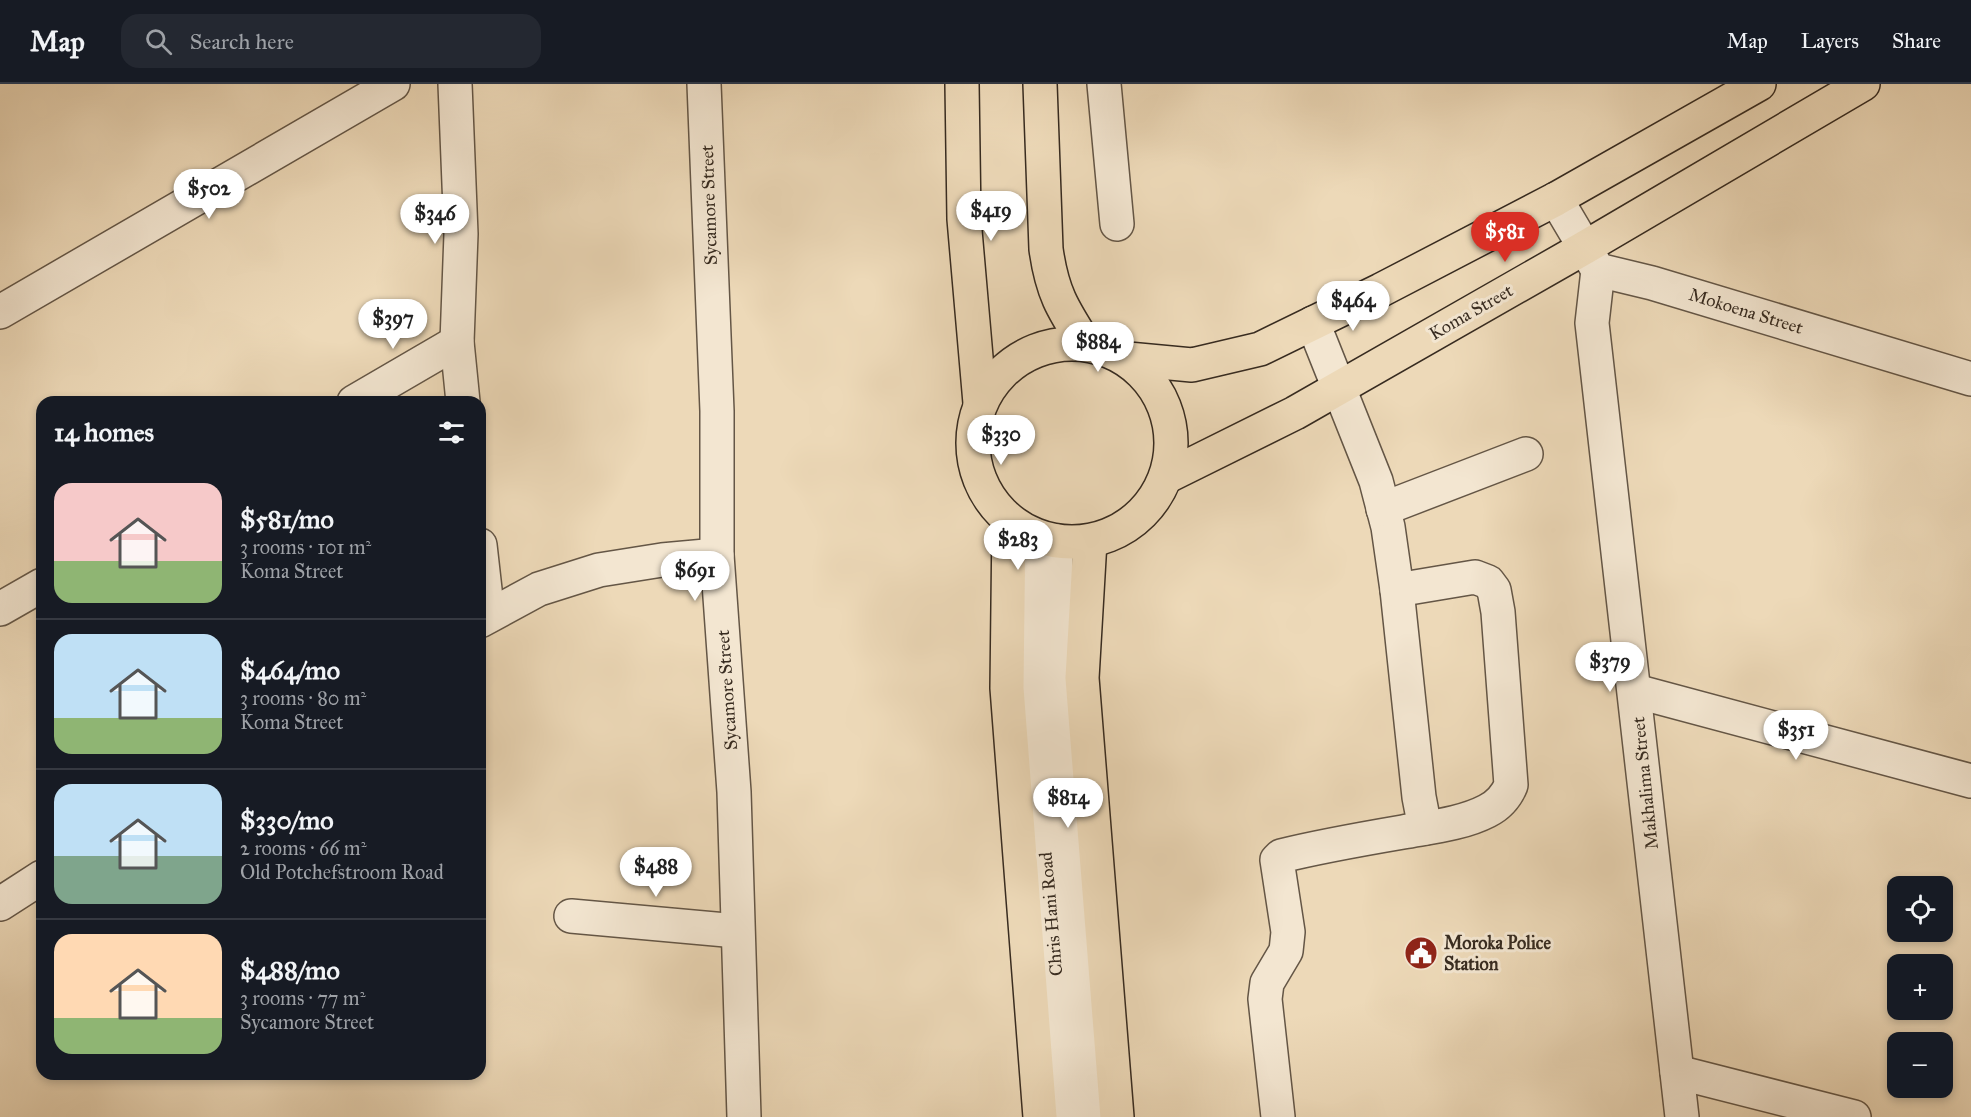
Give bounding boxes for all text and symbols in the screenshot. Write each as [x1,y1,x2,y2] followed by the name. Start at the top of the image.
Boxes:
[121,14,541,68] search box
[30,24,85,59] text: Map
[142,25,175,58] icon: search
[190,28,294,55] text: Search here
[1727,28,1768,54] text: Map
[1801,28,1859,54] text: Layers
[1892,28,1941,54] text: Share
[696,144,722,266] street label: Sycamore Street
[173,169,245,220] pin: $502
[188,176,230,200] text: $502
[955,191,1027,242] pin: $419
[399,194,471,245] pin: $346
[970,198,1012,222] text: $419
[414,201,456,225] text: $346
[1469,212,1541,263] pin: $581
[1485,219,1525,243] text: $581
[1425,279,1517,345] street label: Koma Street
[1317,281,1389,332] pin: $464
[1686,283,1806,339] street label: Mokoena Street
[1331,288,1375,312] text: $464
[357,299,429,350] pin: $397
[372,306,414,330] text: $397
[1062,322,1134,373] pin: $884
[1076,329,1120,353] text: $884
[965,415,1037,466] pin: $330
[54,416,154,448] text: 14 homes
[435,416,468,449] icon: filters
[981,422,1021,446] text: $330
[240,503,334,535] text: $581/mo
[102,507,174,579] icon: home
[982,520,1054,571] pin: $283
[998,527,1038,551] text: $283
[240,535,371,559] text: 3 rooms · 101 m²
[659,551,731,602] pin: $691
[675,558,715,582] text: $691
[240,559,343,583] text: Koma Street
[712,628,742,751] street label: Sycamore Street
[1574,642,1646,693] pin: $379
[1589,649,1631,673] text: $379
[240,654,340,686] text: $464/mo
[102,658,174,730] icon: home
[240,686,366,710] text: 3 rooms · 80 m²
[240,710,343,734] text: Koma Street
[1760,710,1832,761] pin: $351
[1627,715,1663,850] street label: Makhalima Street
[1777,717,1815,741] text: $351
[1032,778,1104,829] pin: $814
[1047,785,1089,809] text: $814
[240,804,334,836] text: $330/mo
[102,808,174,880] icon: home
[240,836,366,860] text: 2 rooms · 66 m²
[620,847,692,898] pin: $488
[1035,851,1067,977] street label: Chris Hani Road
[634,854,678,878] text: $488
[240,860,444,884] text: Old Potchefstroom Road
[1887,876,1953,1098] map controls
[1887,876,1953,942] button: locate
[1444,932,1551,975] place label: Moroka Police Station
[1403,935,1439,971] public building icon: Moroka Police Station
[240,954,340,986] text: $488/mo
[1887,954,1953,1020] button: +
[102,958,174,1030] icon: home
[240,986,365,1010] text: 3 rooms · 77 m²
[240,1010,374,1034] text: Sycamore Street
[1887,1032,1953,1098] button: −

